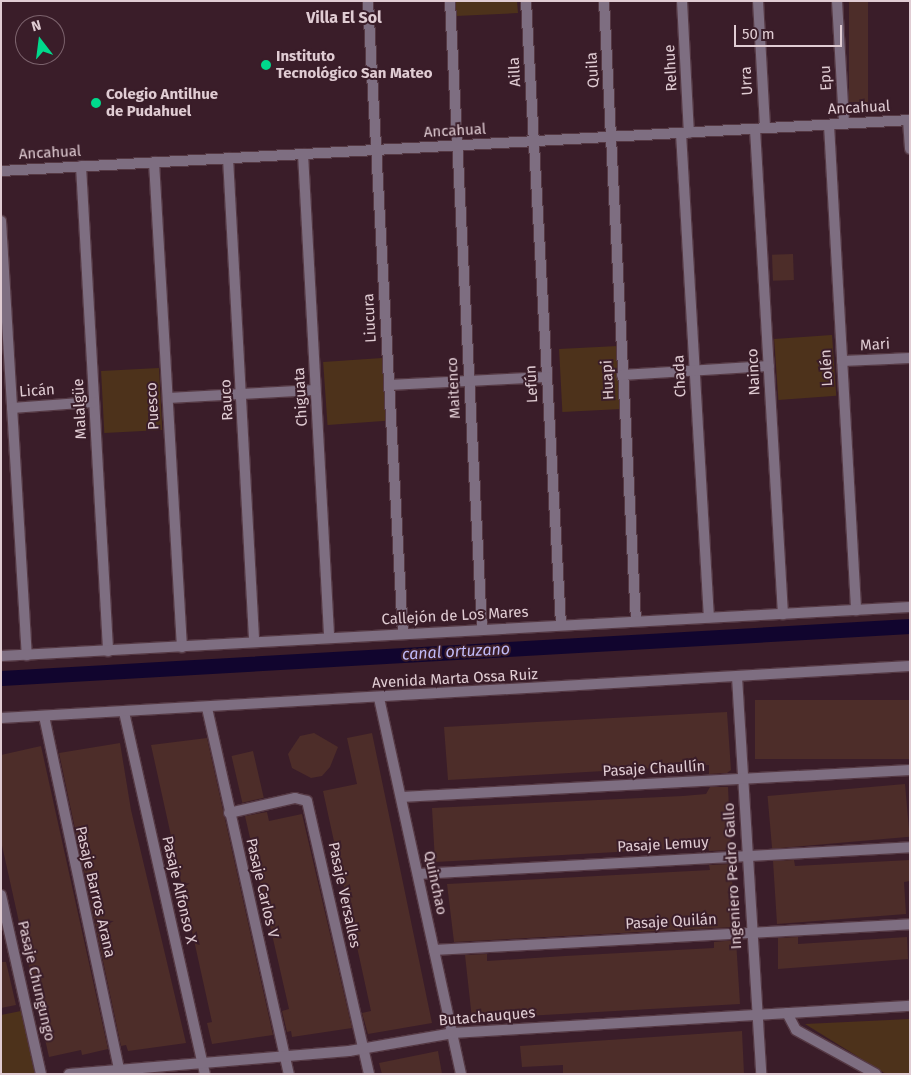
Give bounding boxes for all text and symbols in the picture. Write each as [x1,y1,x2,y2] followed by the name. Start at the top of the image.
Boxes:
[306,8,382,28] district label: Villa El Sol
[15,15,65,65] north arrow
[736,15,844,47] scale bar
[30,17,43,35] text: N
[742,25,775,43] text: 50 m
[661,44,681,92] street label: Relhue
[276,47,433,82] place label: Instituto Tecnológico San Mateo
[583,52,603,88] street label: Quila
[505,57,525,87] street label: Ailla
[260,59,272,71] marker: Instituto Tecnológico San Mateo
[816,65,836,91] street label: Epu
[737,66,757,96] street label: Urra
[106,85,218,120] place label: Colegio Antilhue de Pudahuel
[90,97,102,109] marker: Colegio Antilhue de Pudahuel
[827,97,891,119] street label: Ancahual
[423,120,487,142] street label: Ancahual
[18,142,82,164] street label: Ancahual
[360,293,380,343] street label: Liucura
[860,335,890,355] street label: Mari
[744,348,764,396] street label: Nainco
[817,349,837,387] street label: Lolén
[670,354,690,398] street label: Chada
[443,357,465,419] street label: Maitenco
[598,359,618,401] street label: Huapi
[522,365,542,403] street label: Lefún
[290,367,312,427] street label: Chiguata
[69,378,91,440] street label: Malalgüe
[217,379,237,421] street label: Rauco
[19,381,55,401] street label: Licán
[143,382,163,430] street label: Puesco
[381,603,529,629] street label: Callejón de Los Mares
[402,640,510,664] water label: canal ortuzano
[372,666,538,692] street label: Avenida Marta Ossa Ruiz
[602,757,706,781] street label: Pasaje Chaullín
[720,802,746,950] street label: Ingeniero Pedro Gallo
[71,825,119,959] street label: Pasaje Barros Arana
[158,834,200,946] street label: Pasaje Alfonso X
[617,834,709,856] street label: Pasaje Lemuy
[242,836,282,940] street label: Pasaje Carlos V
[324,841,364,949] street label: Pasaje Versalles
[419,849,451,917] street label: Quinchao
[625,911,717,933] street label: Pasaje Quilán
[13,919,59,1043] street label: Pasaje Chungungo
[438,1004,536,1030] street label: Butachauques

